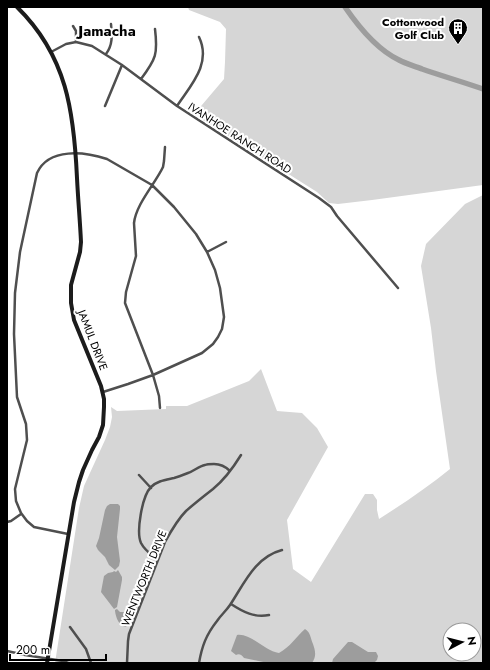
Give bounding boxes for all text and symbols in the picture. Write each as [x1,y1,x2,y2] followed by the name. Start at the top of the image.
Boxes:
[382,14,444,43] place label: Cottonwood Golf Club
[447,17,469,45] building icon: Cottonwood Golf Club
[75,20,136,42] district label: Jamacha
[185,98,295,178] street label: IVANHOE RANCH ROAD
[73,306,112,373] street label: JAMUL DRIVE
[117,528,171,628] street label: WENTWORTH DRIVE
[442,622,482,662] north arrow
[463,635,480,646] text: N
[10,636,106,662] scale bar
[16,641,50,659] text: 200 m

